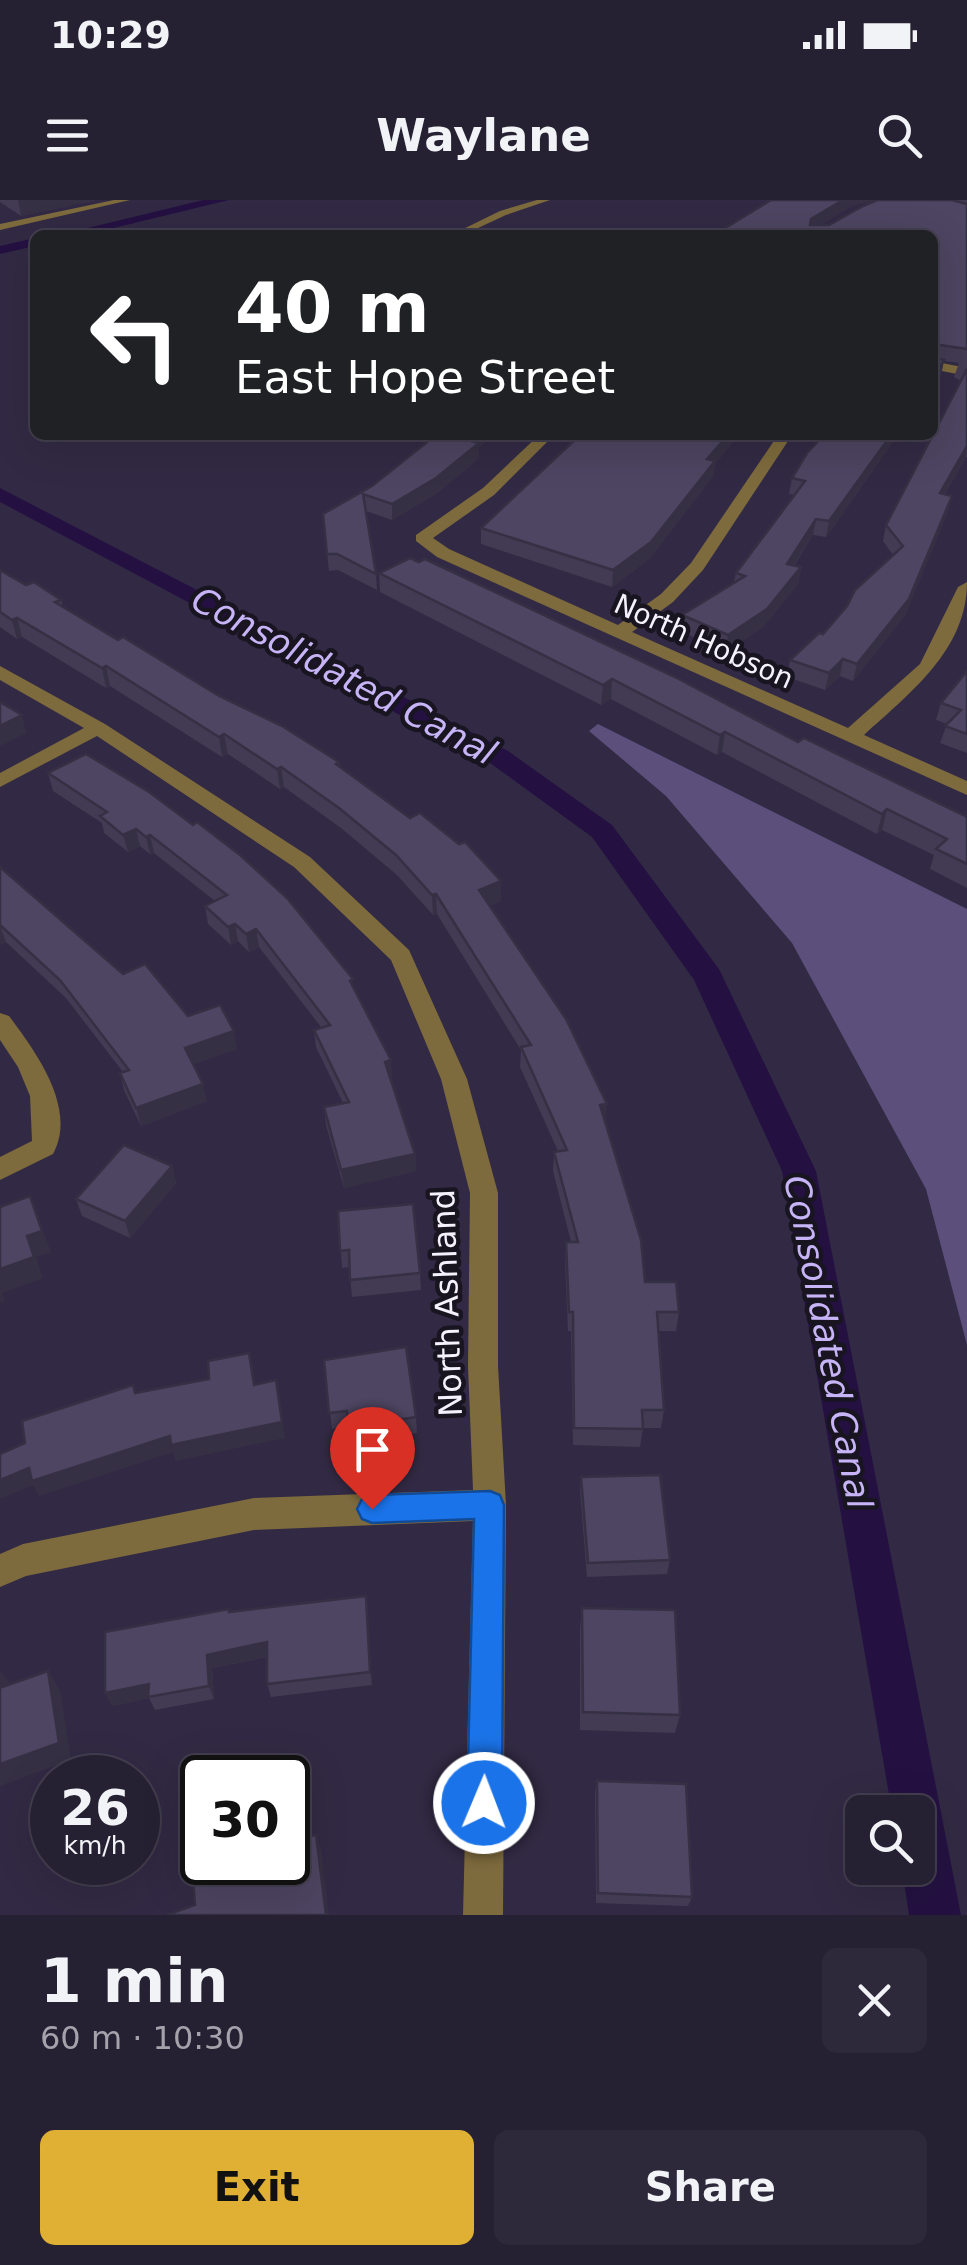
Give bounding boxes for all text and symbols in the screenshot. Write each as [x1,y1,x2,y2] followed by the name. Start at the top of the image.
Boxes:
[50,13,171,57] text: 10:29
[40,108,95,163] icon: menu
[872,108,927,163] icon: search
[376,109,591,162] text: Waylane
[235,267,430,349] text: 40 m
[70,270,200,400] icon: left
[235,351,615,404] text: East Hope Street
[185,579,503,773] water label: Consolidated Canal
[609,587,799,696] street label: North Hobson
[776,1172,880,1512] water label: Consolidated Canal
[424,1189,470,1417] street label: North Ashland
[330,1407,415,1510] pin
[345,1422,400,1477] icon: arrive
[432,1751,536,1855] position arrow
[180,1755,310,1885] speed limit sign: 30
[60,1779,130,1837] text: 26
[845,1795,935,1885] map controls
[845,1795,935,1885] button: search
[63,1831,127,1860] text: km/h
[40,1946,228,2016] text: 1 min
[822,1948,927,2053] button: close
[40,2019,245,2057] text: 60 m · 10:30
[40,2130,474,2245] button: Exit
[494,2130,927,2245] button: Share

